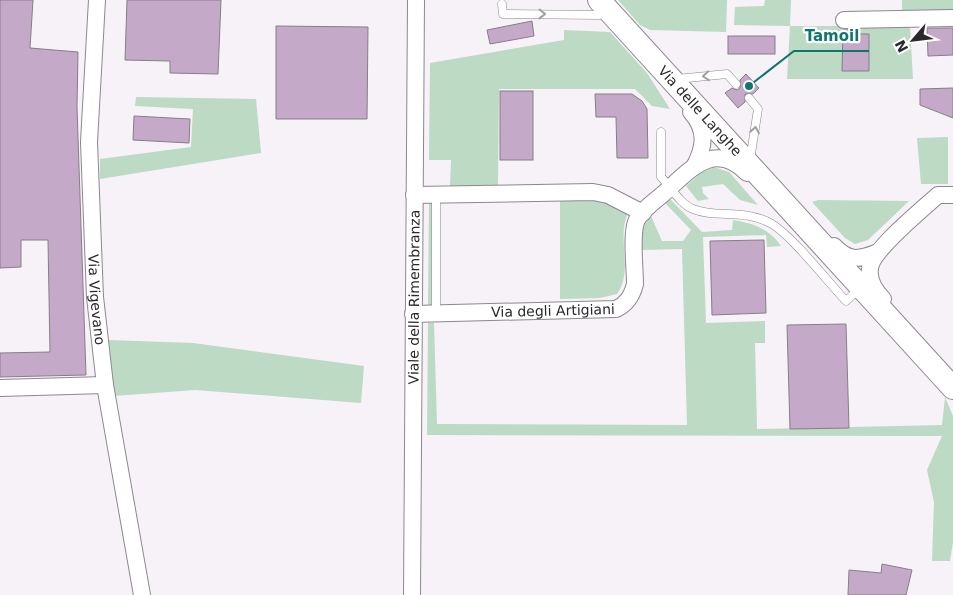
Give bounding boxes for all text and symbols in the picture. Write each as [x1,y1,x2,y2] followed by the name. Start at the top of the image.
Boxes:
[538,9,546,19] one-way arrow
[888,15,938,65] north arrow
[794,21,869,51] callout: Tamoil
[805,27,859,45] text: Tamoil
[892,37,911,55] text: N
[655,62,745,159] street label: Via delle Langhe
[701,70,709,81] one-way arrow
[749,125,759,134] one-way arrow
[405,210,423,384] street label: Viale della Rimembranza
[85,254,108,346] street label: Via Vigevano
[491,301,615,320] street label: Via degli Artigiani

